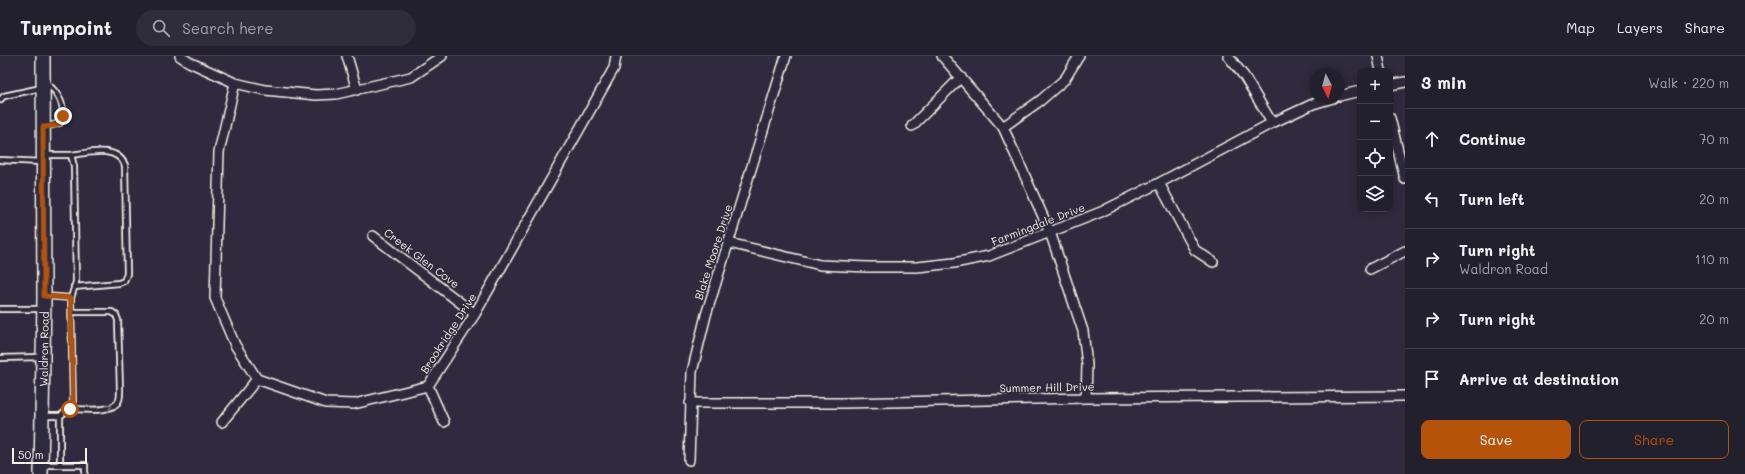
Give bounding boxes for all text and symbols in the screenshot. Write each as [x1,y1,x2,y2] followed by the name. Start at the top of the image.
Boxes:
[136,10,416,46] search box
[20,15,112,40] text: Turnpoint
[150,17,172,39] icon: search
[182,18,273,38] text: Search here
[1566,18,1595,37] text: Map
[1617,18,1663,37] text: Layers
[1685,18,1725,37] text: Share
[1309,68,1345,104] north arrow
[1357,68,1393,212] map controls
[1357,68,1393,104] button: +
[1421,71,1466,93] text: 3 min
[1648,74,1729,91] text: Walk · 220 m
[1357,104,1393,140] button: −
[54,107,72,125] route end
[1421,128,1443,150] icon: ahead
[1459,129,1526,149] text: Continue
[1699,130,1729,147] text: 70 m
[1357,140,1393,176] button: locate
[1357,176,1393,212] button: layers
[1421,188,1443,210] icon: left
[1459,189,1524,209] text: Turn left
[1699,190,1729,207] text: 20 m
[989,199,1087,249] street label: Farmingdale Drive
[691,202,736,302] street label: Blake Moore Drive
[381,225,463,291] street label: Creek Glen Cove
[1459,240,1536,260] text: Turn right
[1421,248,1443,270] icon: right
[1695,250,1729,267] text: 110 m
[1459,260,1548,277] text: Waldron Road
[416,290,480,376] street label: Brookridge Drive
[1421,308,1443,330] icon: right
[1459,309,1536,329] text: Turn right
[1699,310,1729,327] text: 20 m
[35,311,51,387] street label: Waldron Road
[1421,368,1443,390] icon: arrive
[1459,369,1619,389] text: Arrive at destination
[999,379,1095,395] street label: Summer Hill Drive
[61,400,79,418] route start
[105,404,112,412] one-way arrow
[1421,420,1571,459] button: Save
[1579,420,1729,459] button: Share
[12,446,87,465] scale bar
[18,447,44,462] text: 50 m

